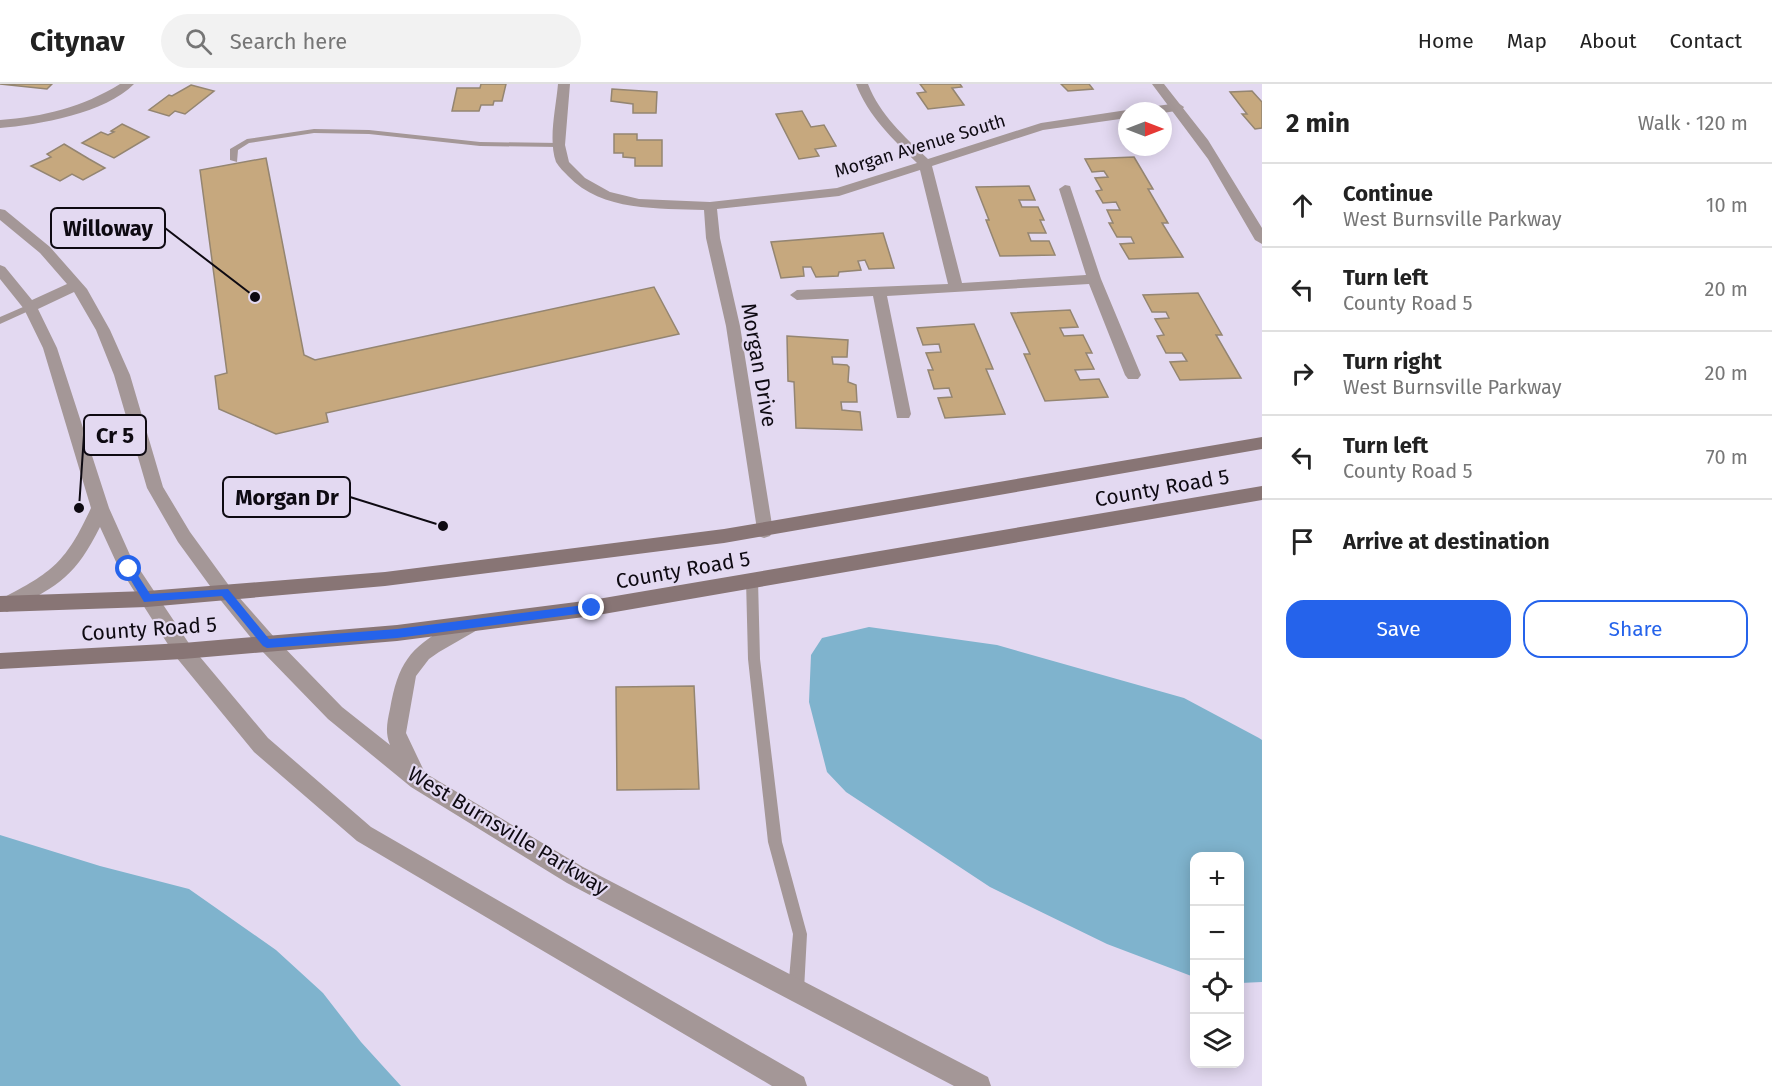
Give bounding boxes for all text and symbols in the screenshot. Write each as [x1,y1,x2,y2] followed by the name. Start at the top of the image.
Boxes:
[161,14,581,68] search box
[30,25,125,58] text: Citynav
[182,25,215,58] icon: search
[230,28,347,55] text: Search here
[1418,28,1474,54] text: Home
[1507,28,1547,54] text: Map
[1580,28,1637,54] text: About
[1670,28,1742,54] text: Contact
[1118,102,1172,156] north arrow
[1286,108,1350,139] text: 2 min
[832,110,1008,182] street label: Morgan Avenue South
[1638,111,1748,135] text: Walk · 120 m
[1343,180,1433,207] text: Continue
[1286,189,1319,222] icon: ahead
[1706,193,1748,217] text: 10 m
[1343,207,1562,231] text: West Burnsville Parkway
[51,208,165,248] callout: Willoway
[63,215,154,242] text: Willoway
[1343,264,1428,291] text: Turn left
[1286,273,1319,306] icon: left
[1705,277,1748,301] text: 20 m
[1343,291,1473,315] text: County Road 5
[735,301,783,429] street label: Morgan Drive
[1343,348,1442,375] text: Turn right
[1286,357,1319,390] icon: right
[1705,361,1748,385] text: 20 m
[1343,375,1562,399] text: West Burnsville Parkway
[84,415,146,455] callout: Cr 5
[96,422,134,449] text: Cr 5
[1343,432,1428,459] text: Turn left
[1286,441,1319,474] icon: left
[1706,445,1748,469] text: 70 m
[1343,459,1473,483] text: County Road 5
[1093,463,1231,513] street label: County Road 5
[223,477,350,517] callout: Morgan Dr
[235,484,339,511] text: Morgan Dr
[1286,525,1319,558] icon: arrive
[1343,528,1550,555] text: Arrive at destination
[614,545,752,595] street label: County Road 5
[115,555,141,581] route start
[578,594,604,620] route end
[1286,600,1511,658] button: Save
[1523,600,1748,658] button: Share
[80,611,218,647] street label: County Road 5
[403,761,614,902] street label: West Burnsville Parkway
[1190,852,1244,1068] map controls
[1190,852,1244,906] button: +
[1190,906,1244,960] button: −
[1190,960,1244,1014] button: locate
[1190,1014,1244,1068] button: layers

